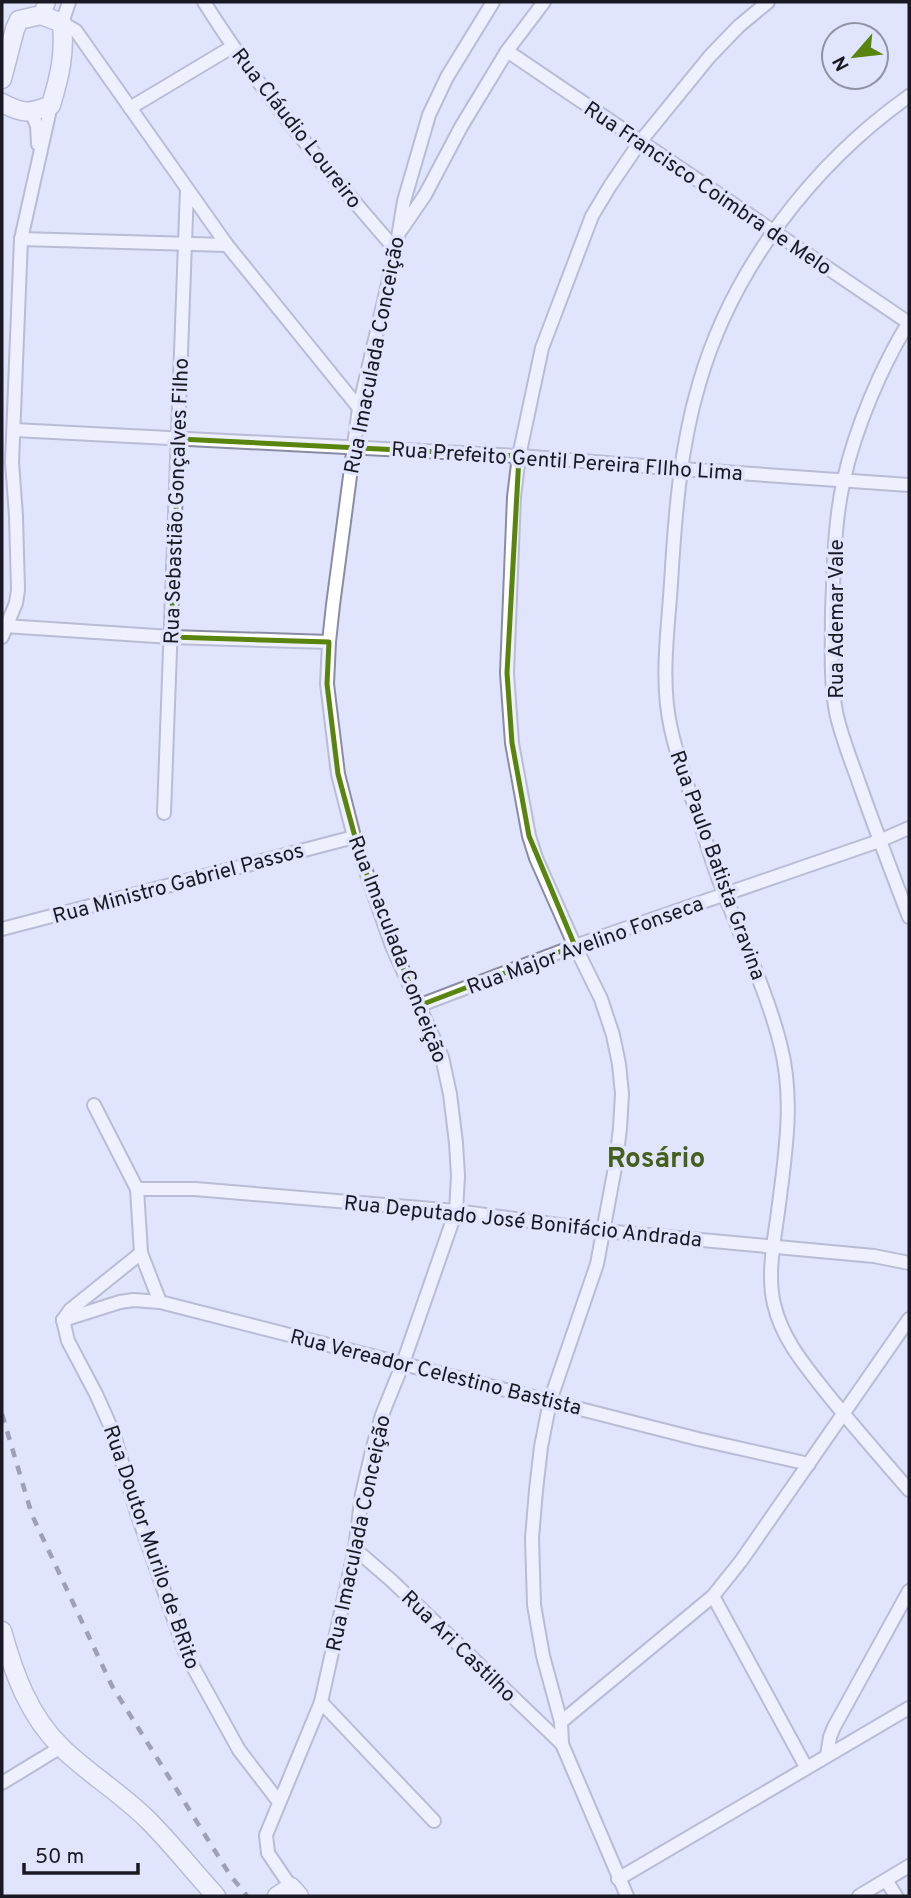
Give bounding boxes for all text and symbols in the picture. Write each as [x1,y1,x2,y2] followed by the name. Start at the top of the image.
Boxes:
[820,21,890,91] north arrow
[225,43,367,215] street label: Rua Cláudio Loureiro
[828,51,856,75] text: N
[578,96,836,282] street label: Rua Francisco Coimbra de Melo
[339,234,412,476] street label: Rua Imaculada Conceição
[159,357,196,645] street label: Rua Sebastião Gonçalves Filho
[390,437,744,488] street label: Rua Prefeito Gentil Pereira FIlho Lima
[824,539,851,699] street label: Rua Ademar Vale
[662,747,771,984] street label: Rua Paulo Batista Gravina
[341,832,452,1067] street label: Rua Imaculada Conceição
[50,838,307,931] street label: Rua Ministro Gabriel Passos
[464,891,707,1002] street label: Rua Major Avelino Fonseca
[607,1142,705,1178] district label: Rosário
[342,1190,703,1255] street label: Rua Deputado José Bonifácio Andrada
[287,1324,584,1423] street label: Rua Vereador Celestino Bastista
[321,1412,398,1654] street label: Rua Imaculada Conceição
[96,1422,205,1673] street label: Rua Doutor Murilo de BRito
[395,1585,521,1709] street label: Rua Ari Castilho
[24,1832,138,1876] scale bar
[35,1844,84,1871] text: 50 m

